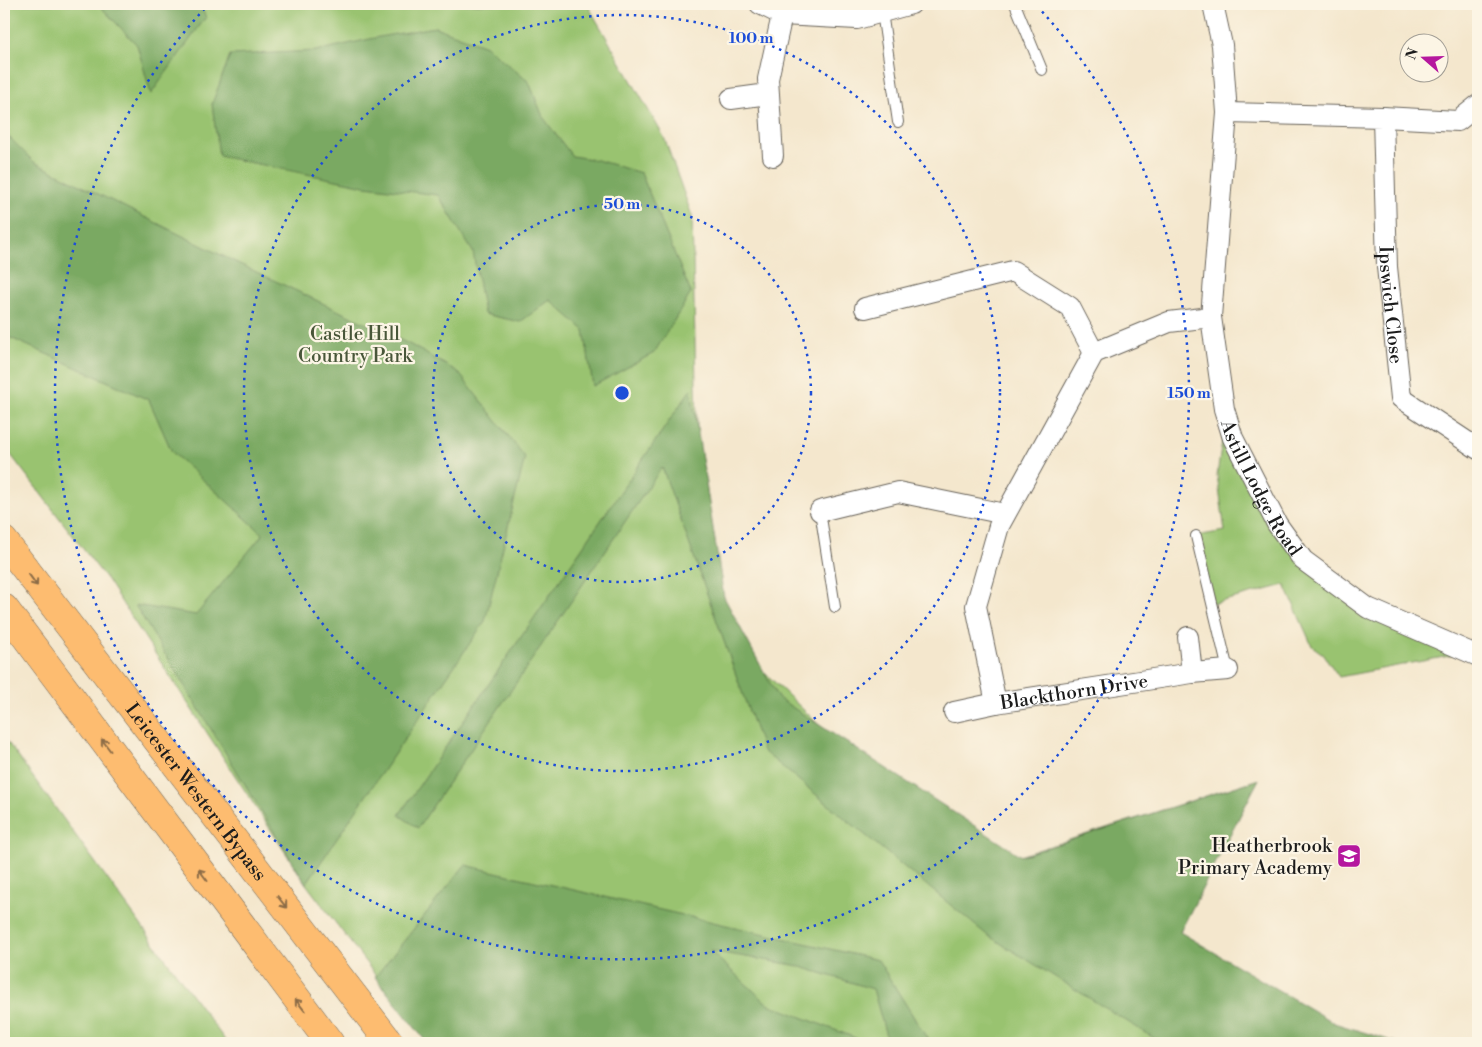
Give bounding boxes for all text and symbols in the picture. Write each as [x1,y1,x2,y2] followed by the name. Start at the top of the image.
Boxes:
[729,29,774,48] text: 100 m
[1400,32,1450,82] north arrow
[1402,46,1423,62] text: N
[604,195,640,214] text: 50 m
[1373,245,1408,365] street label: Ipswich Close
[298,322,413,368] park label: Castle Hill Country Park
[613,384,631,402] centre of rings
[1167,384,1211,403] text: 150 m
[1215,416,1307,561] street label: Astill Lodge Road
[27,573,38,586] one-way arrow
[998,669,1150,715] street label: Blackthorn Drive
[120,698,272,886] street label: Leicester Western Bypass
[100,739,111,752] one-way arrow
[1178,834,1333,880] place label: Heatherbrook Primary Academy
[1336,843,1362,869] school or university icon: Heatherbrook Primary Academy
[198,868,208,882] one-way arrow
[277,895,287,909] one-way arrow
[295,999,306,1012] one-way arrow

